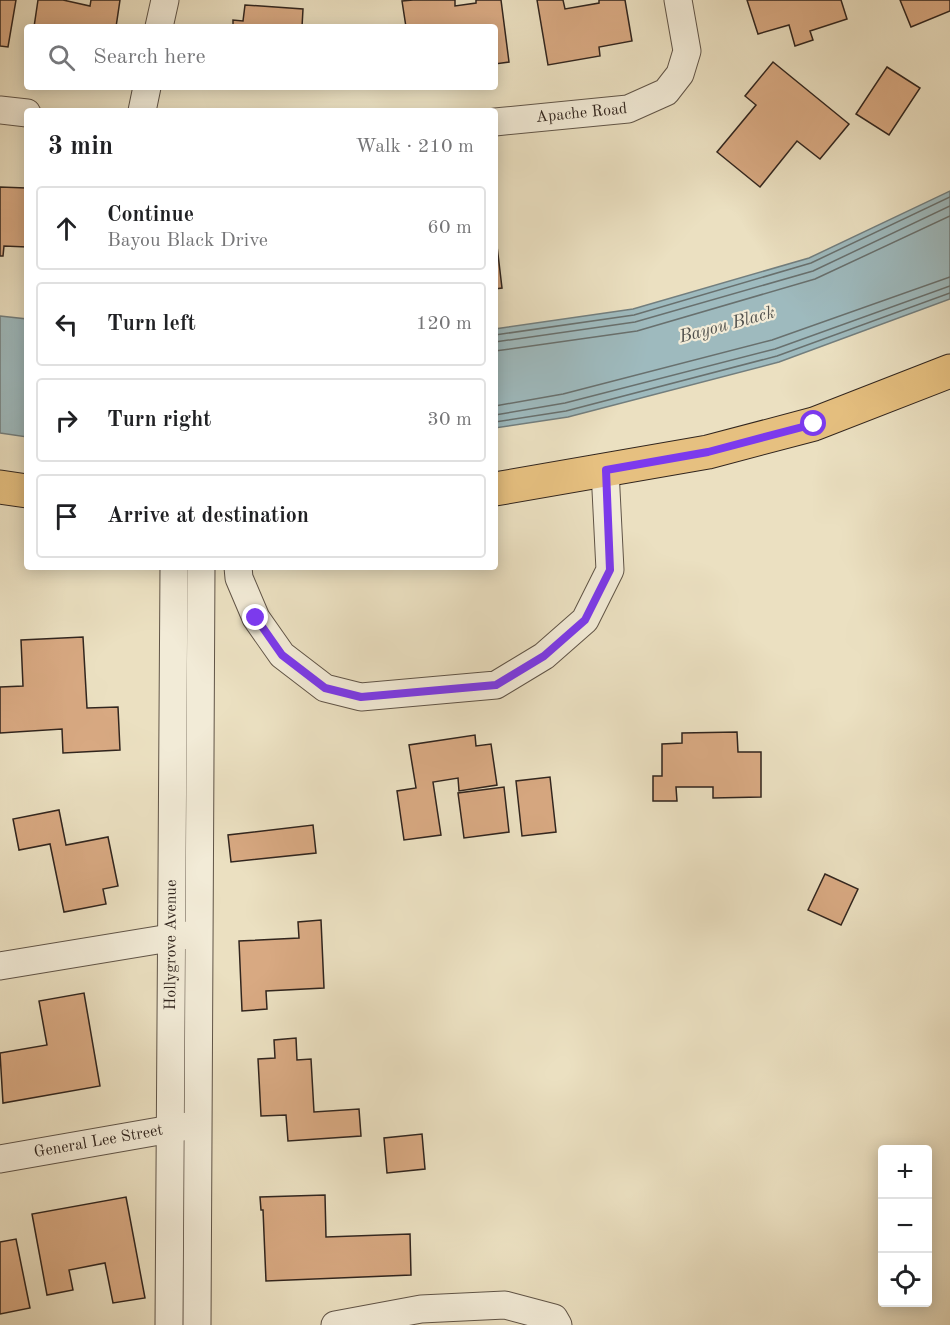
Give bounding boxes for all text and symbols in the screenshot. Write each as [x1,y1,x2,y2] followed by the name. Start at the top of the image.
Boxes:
[24,24,498,90] search box
[45,41,78,74] icon: search
[93,46,206,68] text: Search here
[535,101,628,126] street label: Apache Road
[48,134,113,160] text: 3 min
[355,137,474,157] text: Walk · 210 m
[107,204,194,226] text: Continue
[50,212,83,245] icon: ahead
[427,218,472,238] text: 60 m
[107,231,268,251] text: Bayou Black Drive
[676,303,777,347] water label: Bayou Black
[50,308,83,341] icon: left
[107,313,196,335] text: Turn left
[416,314,472,334] text: 120 m
[50,404,83,437] icon: right
[107,409,211,431] text: Turn right
[427,410,472,430] text: 30 m
[800,410,826,436] route start
[50,500,83,533] icon: arrive
[107,505,309,527] text: Arrive at destination
[242,604,268,630] route end
[163,880,180,1010] street label: Hollygrove Avenue
[33,1122,165,1161] street label: General Lee Street
[878,1145,932,1307] map controls
[878,1145,932,1199] button: +
[878,1199,932,1253] button: −
[878,1253,932,1307] button: locate

